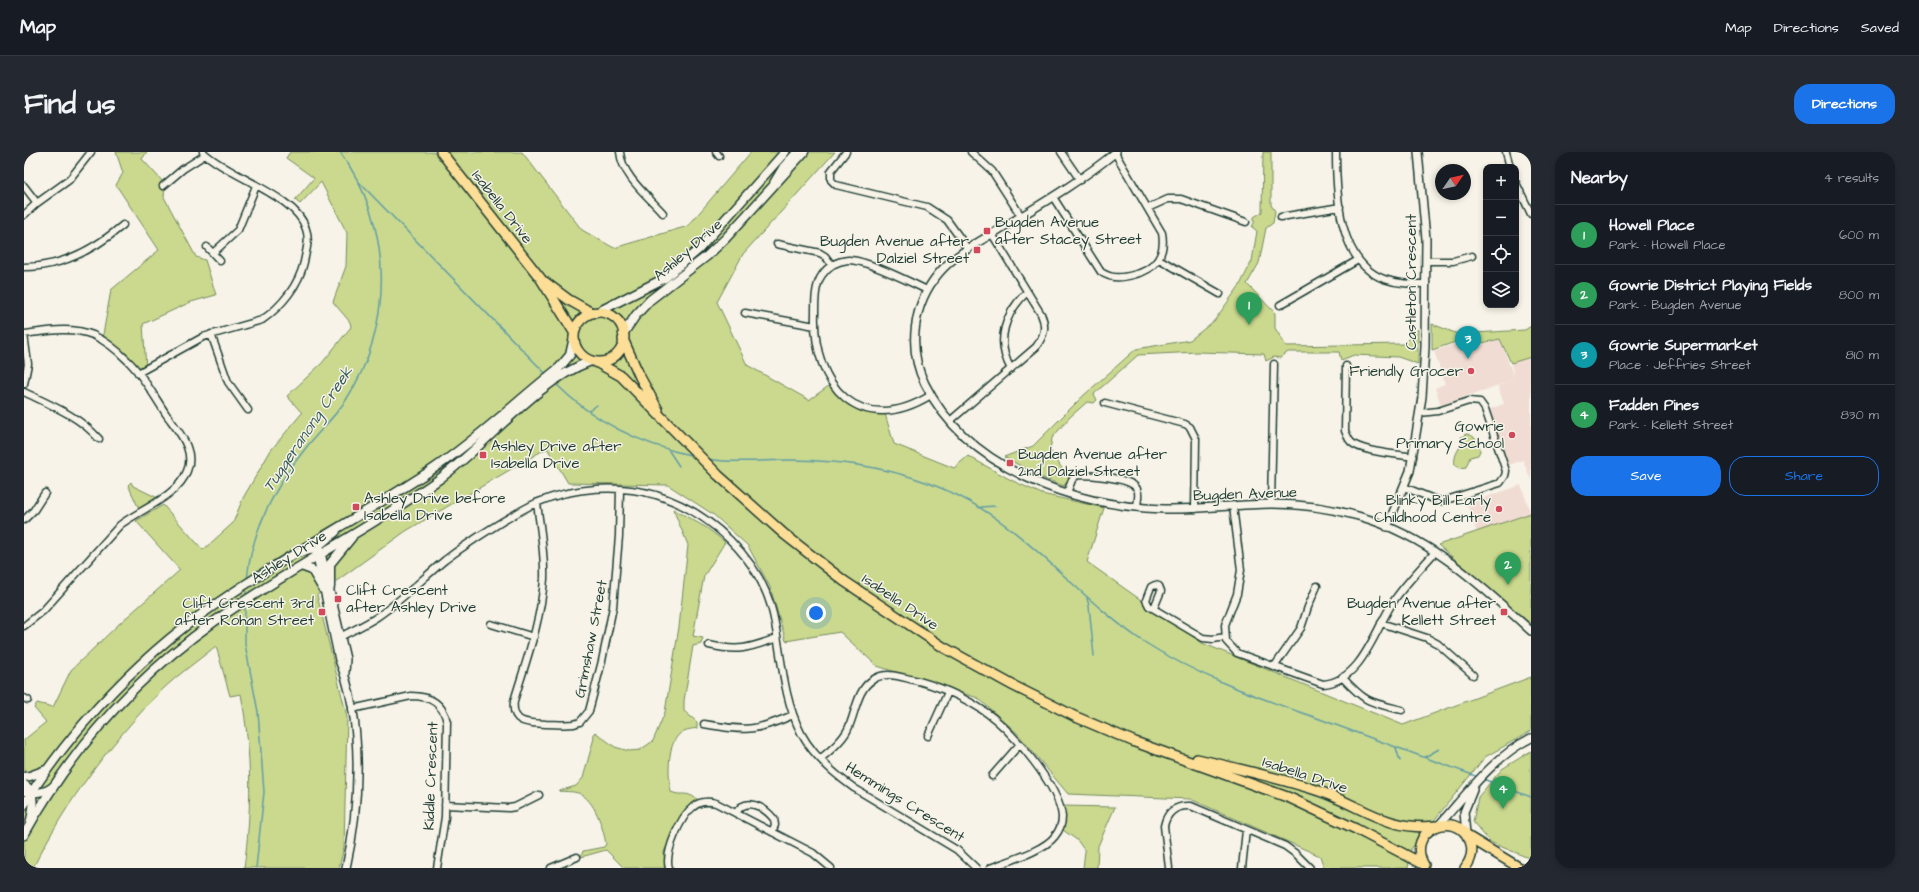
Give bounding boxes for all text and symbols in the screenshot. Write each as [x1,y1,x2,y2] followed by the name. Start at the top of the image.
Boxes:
[20,14,56,41] text: Map
[1725,18,1752,38] text: Map
[1774,18,1839,38] text: Directions
[1861,18,1899,38] text: Saved
[1794,84,1895,124] button: Directions
[24,85,115,124] text: Find us
[1435,164,1471,200] north arrow
[1483,164,1519,308] map controls
[1483,164,1519,200] button: +
[466,166,538,248] street label: Isabella Drive
[1571,166,1628,190] text: Nearby
[1824,169,1879,187] text: 4 results
[1483,200,1519,236] button: −
[995,212,1141,251] place label: Bugden Avenue after Stacey Street
[649,214,728,287] street label: Ashley Drive
[1401,214,1422,350] street label: Castleton Crescent
[1609,215,1695,236] text: Howell Place
[982,226,992,236] marker: Bugden Avenue after Stacey Street
[1583,226,1585,244] text: 1
[1839,226,1879,244] text: 600 m
[820,231,969,269] place label: Bugden Avenue after Dalziel Street
[1483,236,1519,272] button: locate
[1609,236,1726,254] text: Park · Howell Place
[972,245,982,255] marker: Bugden Avenue after Dalziel Street
[1483,272,1519,308] button: layers
[1609,275,1812,296] text: Gowrie District Playing Fields
[1580,286,1588,304] text: 2
[1839,286,1879,304] text: 800 m
[1236,292,1262,325] pin: 1
[1609,296,1742,314] text: Park · Bugden Avenue
[1455,326,1481,359] pin: 3
[1609,335,1758,356] text: Gowrie Supermarket
[1581,346,1587,364] text: 3
[1845,346,1879,364] text: 810 m
[1609,356,1751,374] text: Place · Jeffries Street
[258,361,360,497] water label: Tuggeranong Creek
[1349,361,1463,383] place label: Friendly Grocer
[1466,366,1476,376] marker: Friendly Grocer
[1609,395,1699,416] text: Fadden Pines
[1580,406,1588,424] text: 4
[1840,406,1879,424] text: 830 m
[1396,416,1504,455] place label: Gowrie Primary School
[1609,416,1733,434] text: Park · Kellett Street
[1507,430,1517,440] marker: Gowrie Primary School
[491,436,621,474] place label: Ashley Drive after Isabella Drive
[1018,444,1167,482] place label: Bugden Avenue after 2nd Dalziel Street
[478,450,488,460] marker: Ashley Drive after Isabella Drive
[1571,456,1721,496] button: Save
[1729,456,1879,496] button: Share
[1005,458,1015,468] marker: Bugden Avenue after 2nd Dalziel Street
[1193,482,1297,507] street label: Bugden Avenue
[364,488,506,526] place label: Ashley Drive before Isabella Drive
[1374,490,1491,528] place label: Blinky Bill Early Childhood Centre
[351,502,361,512] marker: Ashley Drive before Isabella Drive
[1494,504,1504,514] marker: Blinky Bill Early Childhood Centre
[247,525,331,589] street label: Ashley Drive
[1495,552,1521,585] pin: 2
[857,569,943,635] street label: Isabella Drive
[569,578,613,700] street label: Grimshaw Street
[346,580,476,619] place label: Clift Crescent after Ashley Drive
[175,593,314,631] place label: Clift Crescent 3rd after Rohan Street
[1347,593,1496,631] place label: Bugden Avenue after Kellett Street
[333,594,343,604] marker: Clift Crescent after Ashley Drive
[806,603,826,623] your location
[317,607,327,617] marker: Clift Crescent 3rd after Rohan Street
[1499,607,1509,617] marker: Bugden Avenue after Kellett Street
[419,721,443,831] street label: Kiddle Crescent
[1260,751,1350,799] street label: Isabella Drive
[841,757,969,848] street label: Hemmings Crescent
[1490,776,1516,809] pin: 4

